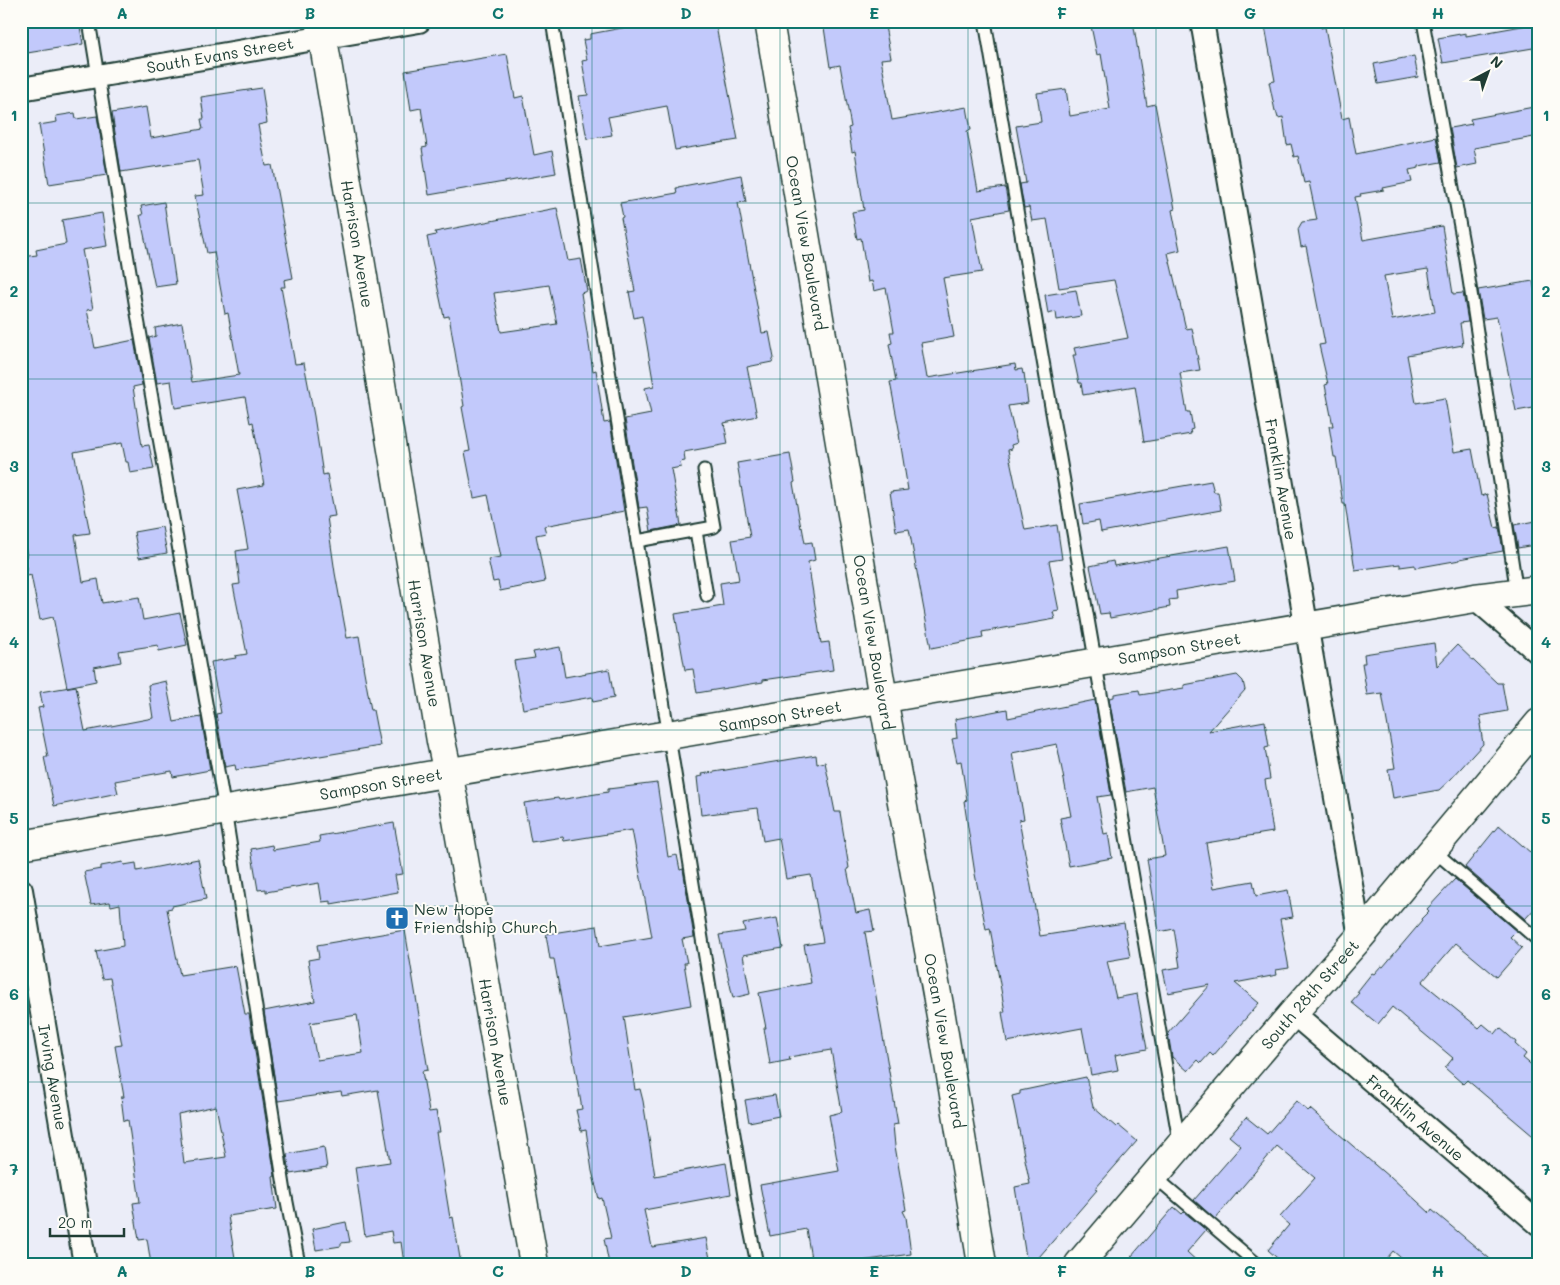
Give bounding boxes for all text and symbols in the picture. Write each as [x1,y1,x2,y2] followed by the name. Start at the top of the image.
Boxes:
[116,2,128,23] text: A
[305,2,315,23] text: B
[492,2,504,23] text: C
[680,2,692,23] text: D
[869,2,879,23] text: E
[1057,2,1067,23] text: F
[1244,2,1256,23] text: G
[1432,2,1444,23] text: H
[145,32,295,77] street label: South Evans Street
[1462,48,1512,98] north arrow
[1487,51,1507,72] text: N
[10,104,18,125] text: 1
[1542,104,1550,125] text: 1
[782,154,832,332] street label: Ocean View Boulevard
[337,178,379,309] street label: Harrison Avenue
[10,280,19,301] text: 2
[1542,280,1551,301] text: 2
[1261,417,1302,541] street label: Franklin Avenue
[9,455,19,476] text: 3
[1541,455,1551,476] text: 3
[849,553,900,731] street label: Ocean View Boulevard
[404,578,446,709] street label: Harrison Avenue
[1116,627,1242,668] street label: Sampson Street
[9,631,19,652] text: 4
[1541,631,1551,652] text: 4
[717,695,843,736] street label: Sampson Street
[318,763,444,804] street label: Sampson Street
[9,807,19,828] text: 5
[1541,807,1551,828] text: 5
[414,898,557,937] place label: New Hope Friendship Church
[384,905,410,931] church icon: New Hope Friendship Church
[1256,935,1363,1053] street label: South 28th Street
[920,952,970,1130] street label: Ocean View Boulevard
[475,976,517,1107] street label: Harrison Avenue
[9,983,19,1004] text: 6
[1541,983,1551,1004] text: 6
[34,1023,73,1132] street label: Irving Avenue
[1362,1070,1469,1165] street label: Franklin Avenue
[10,1158,19,1179] text: 7
[1542,1158,1551,1179] text: 7
[50,1205,124,1237] scale bar
[58,1212,92,1232] text: 20 m
[116,1260,128,1281] text: A
[305,1260,315,1281] text: B
[492,1260,504,1281] text: C
[680,1260,692,1281] text: D
[869,1260,879,1281] text: E
[1057,1260,1067,1281] text: F
[1244,1260,1256,1281] text: G
[1432,1260,1444,1281] text: H

